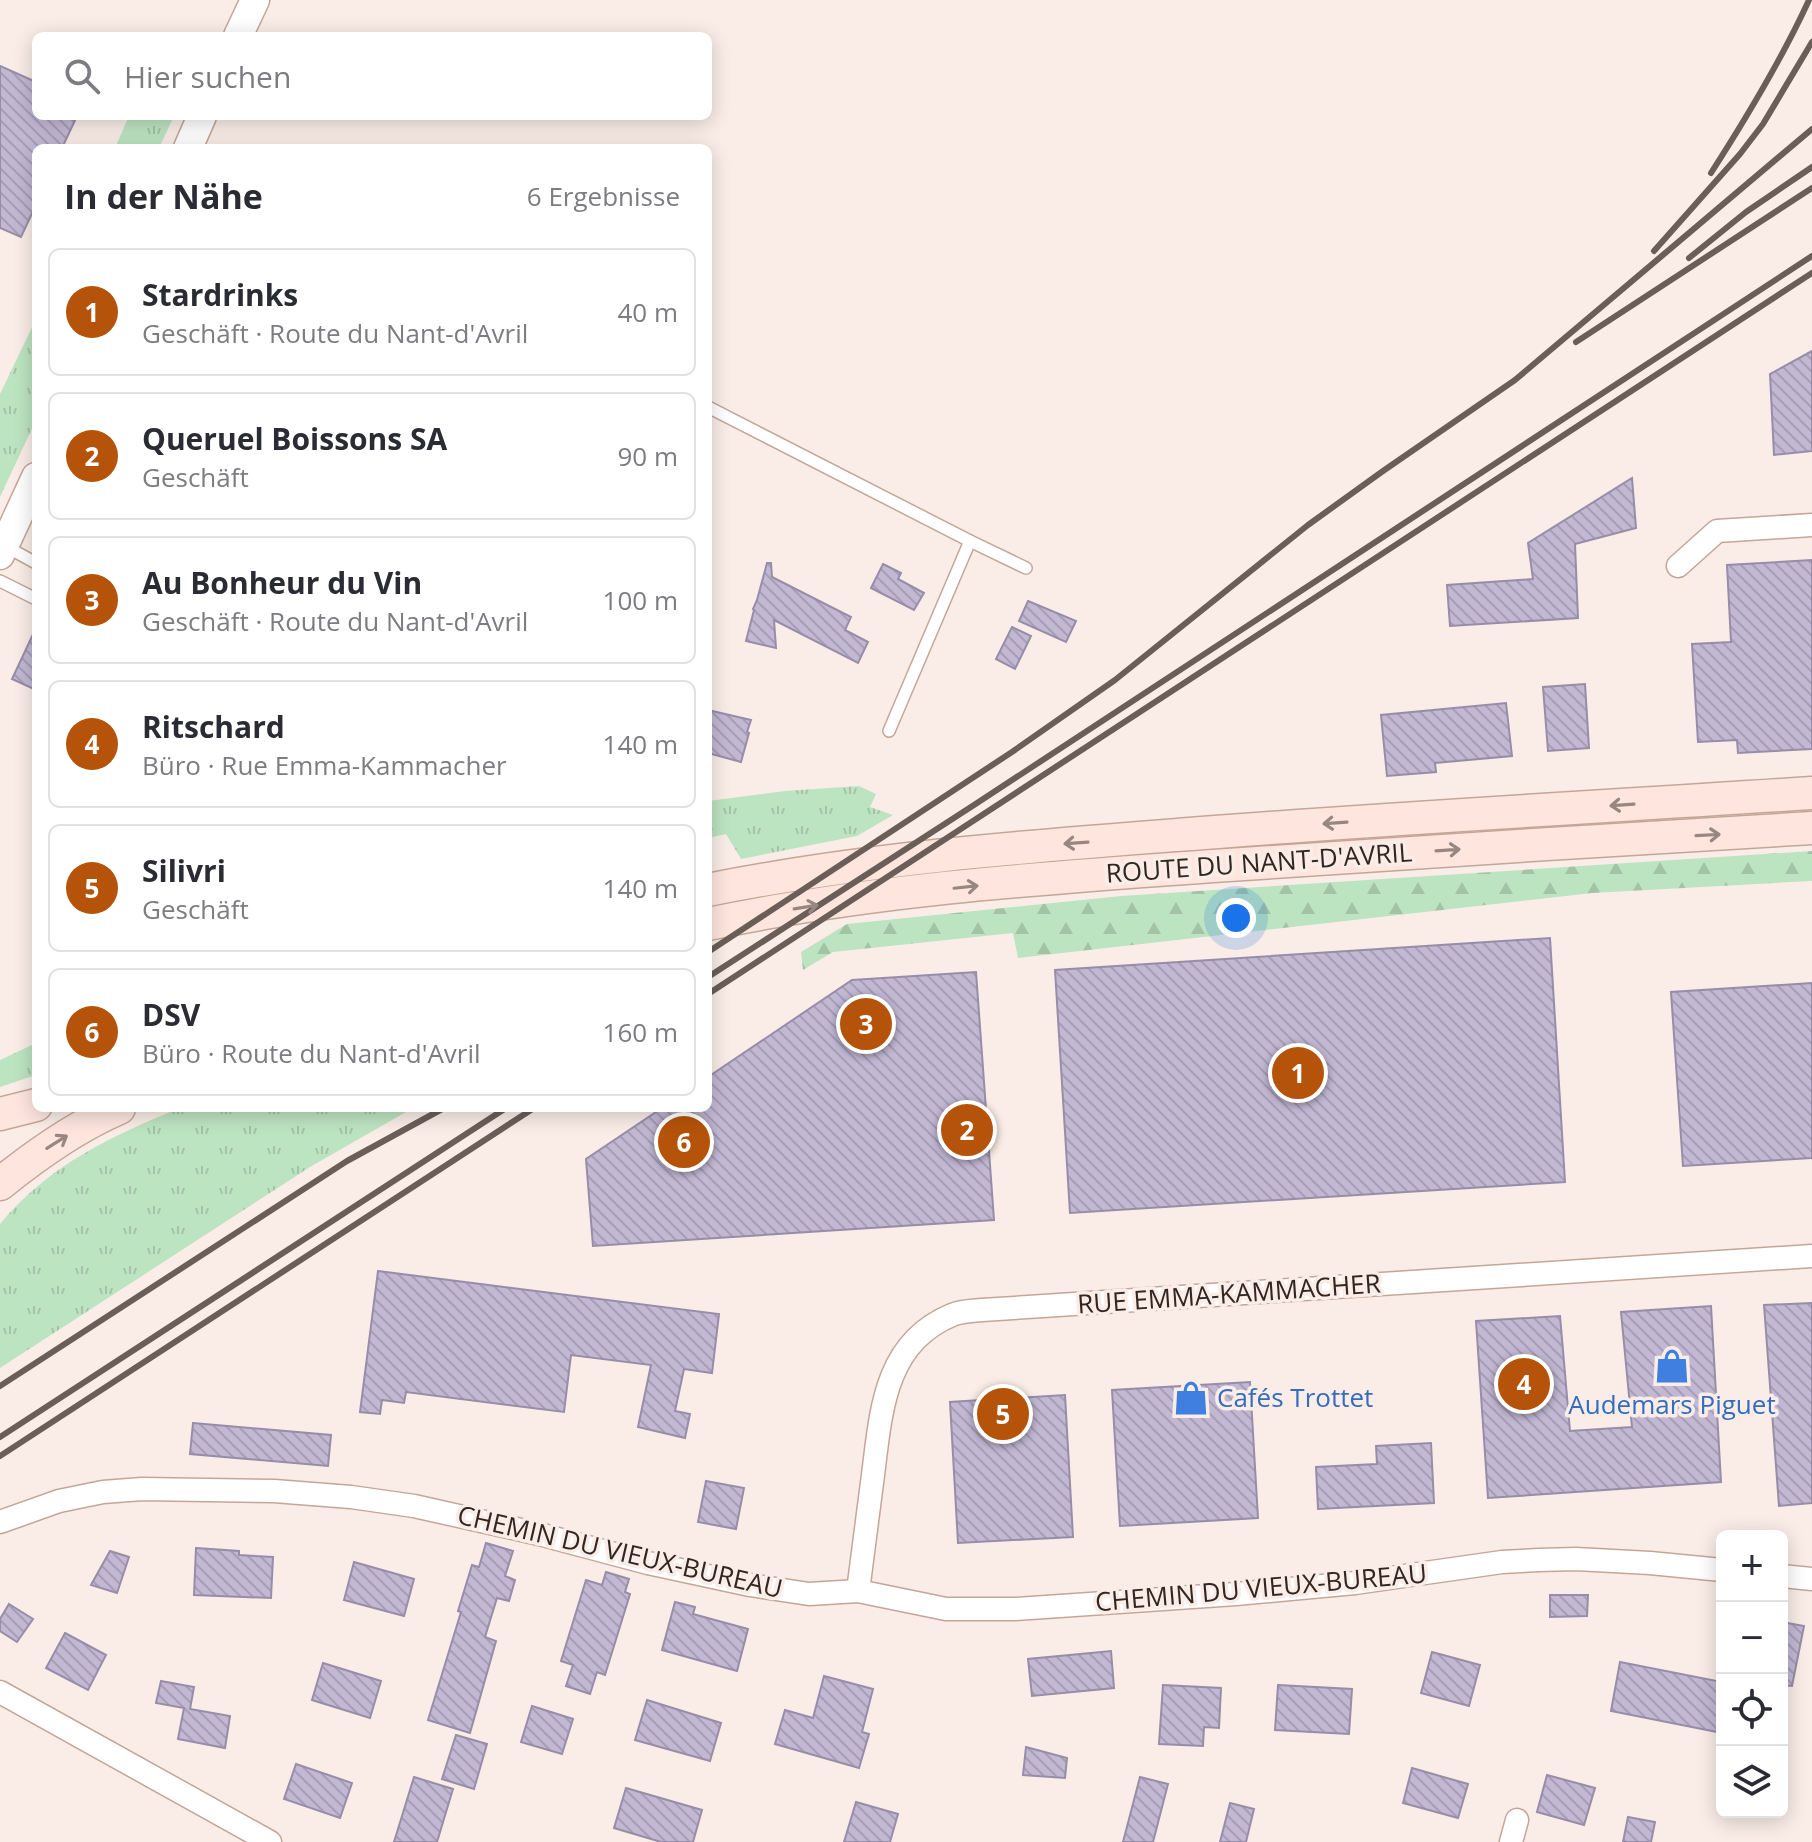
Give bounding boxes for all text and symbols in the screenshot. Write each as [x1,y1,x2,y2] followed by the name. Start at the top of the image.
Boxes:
[32,32,712,120] search box
[60,54,104,98] icon: search
[124,56,291,97] text: Hier suchen
[64,173,263,219] text: In der Nähe
[527,178,680,214] text: 6 Ergebnisse
[142,274,298,315] text: Stardrinks
[85,294,99,330] text: 1
[617,294,678,330] text: 40 m
[142,315,528,351] text: Geschäft · Route du Nant-d'Avril
[142,418,447,459] text: Queruel Boissons SA
[85,438,99,474] text: 2
[617,438,678,474] text: 90 m
[142,459,249,495] text: Geschäft
[142,562,422,603] text: Au Bonheur du Vin
[85,582,99,618] text: 3
[603,582,678,618] text: 100 m
[142,603,528,639] text: Geschäft · Route du Nant-d'Avril
[142,706,285,747] text: Ritschard
[85,726,99,762] text: 4
[603,726,678,762] text: 140 m
[142,747,507,783] text: Büro · Rue Emma-Kammacher
[1609,798,1636,813] one-way arrow
[1322,816,1349,831] one-way arrow
[1694,827,1721,842] one-way arrow
[1105,833,1413,891] street label: ROUTE DU NANT-D'AVRIL
[1063,836,1090,851] one-way arrow
[1434,842,1461,857] one-way arrow
[142,850,226,891] text: Silivri
[85,870,99,906] text: 5
[603,870,678,906] text: 140 m
[952,879,978,894] one-way arrow
[142,891,249,927] text: Geschäft
[1216,898,1256,938] your location
[793,899,818,914] one-way arrow
[142,994,200,1035] text: DSV
[840,994,892,1054] pin: 3
[85,1014,99,1050] text: 6
[603,1014,678,1050] text: 160 m
[142,1035,481,1071] text: Büro · Route du Nant-d'Avril
[1272,1043,1324,1103] pin: 1
[941,1100,993,1160] pin: 2
[658,1112,710,1172] pin: 6
[45,1133,68,1149] one-way arrow
[1076,1264,1382,1322] street label: RUE EMMA-KAMMACHER
[1653,1347,1691,1385] shop icon: Audemars Piguet
[1498,1354,1550,1414] pin: 4
[1172,1379,1210,1417] shop icon: Cafés Trottet
[1217,1379,1373,1415] place label: Cafés Trottet
[977,1384,1029,1444] pin: 5
[1568,1386,1776,1422] place label: Audemars Piguet
[454,1496,786,1606] street label: CHEMIN DU VIEUX-BUREAU
[1716,1530,1788,1818] map controls
[1716,1530,1788,1602] button: +
[1094,1555,1428,1619] street label: CHEMIN DU VIEUX-BUREAU
[1716,1602,1788,1674] button: −
[1716,1674,1788,1746] button: locate
[1716,1746,1788,1818] button: layers

